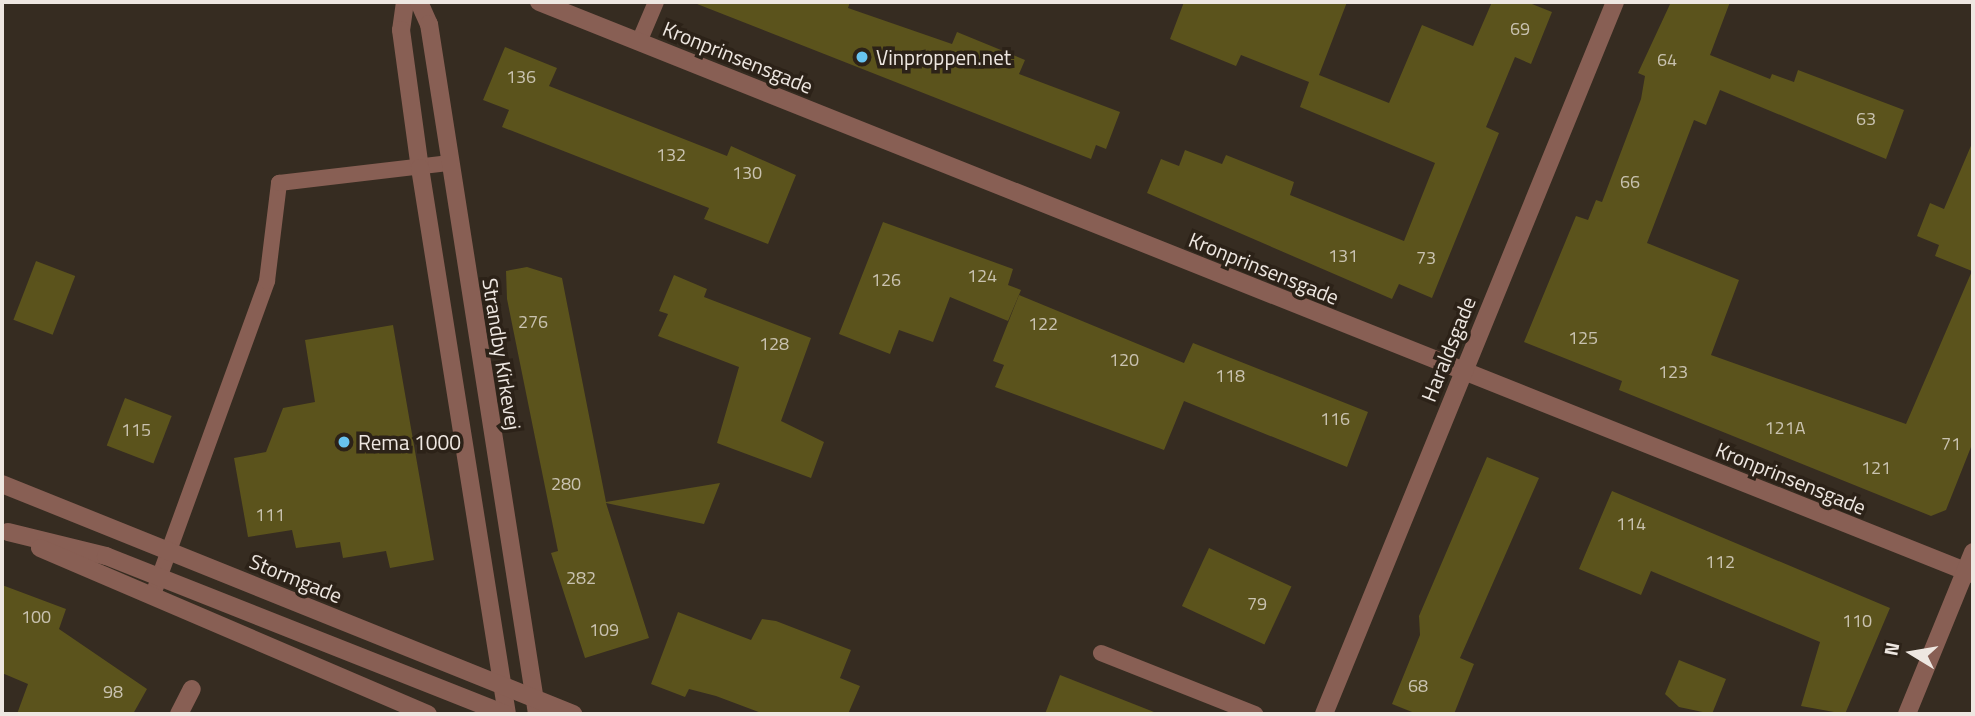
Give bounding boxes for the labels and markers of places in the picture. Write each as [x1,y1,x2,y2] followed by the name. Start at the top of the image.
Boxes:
[876,44,1011,70] place label: Vinproppen.net
[854,49,870,65] marker: Vinproppen.net
[358,429,461,455] place label: Rema 1000
[336,434,352,450] marker: Rema 1000

